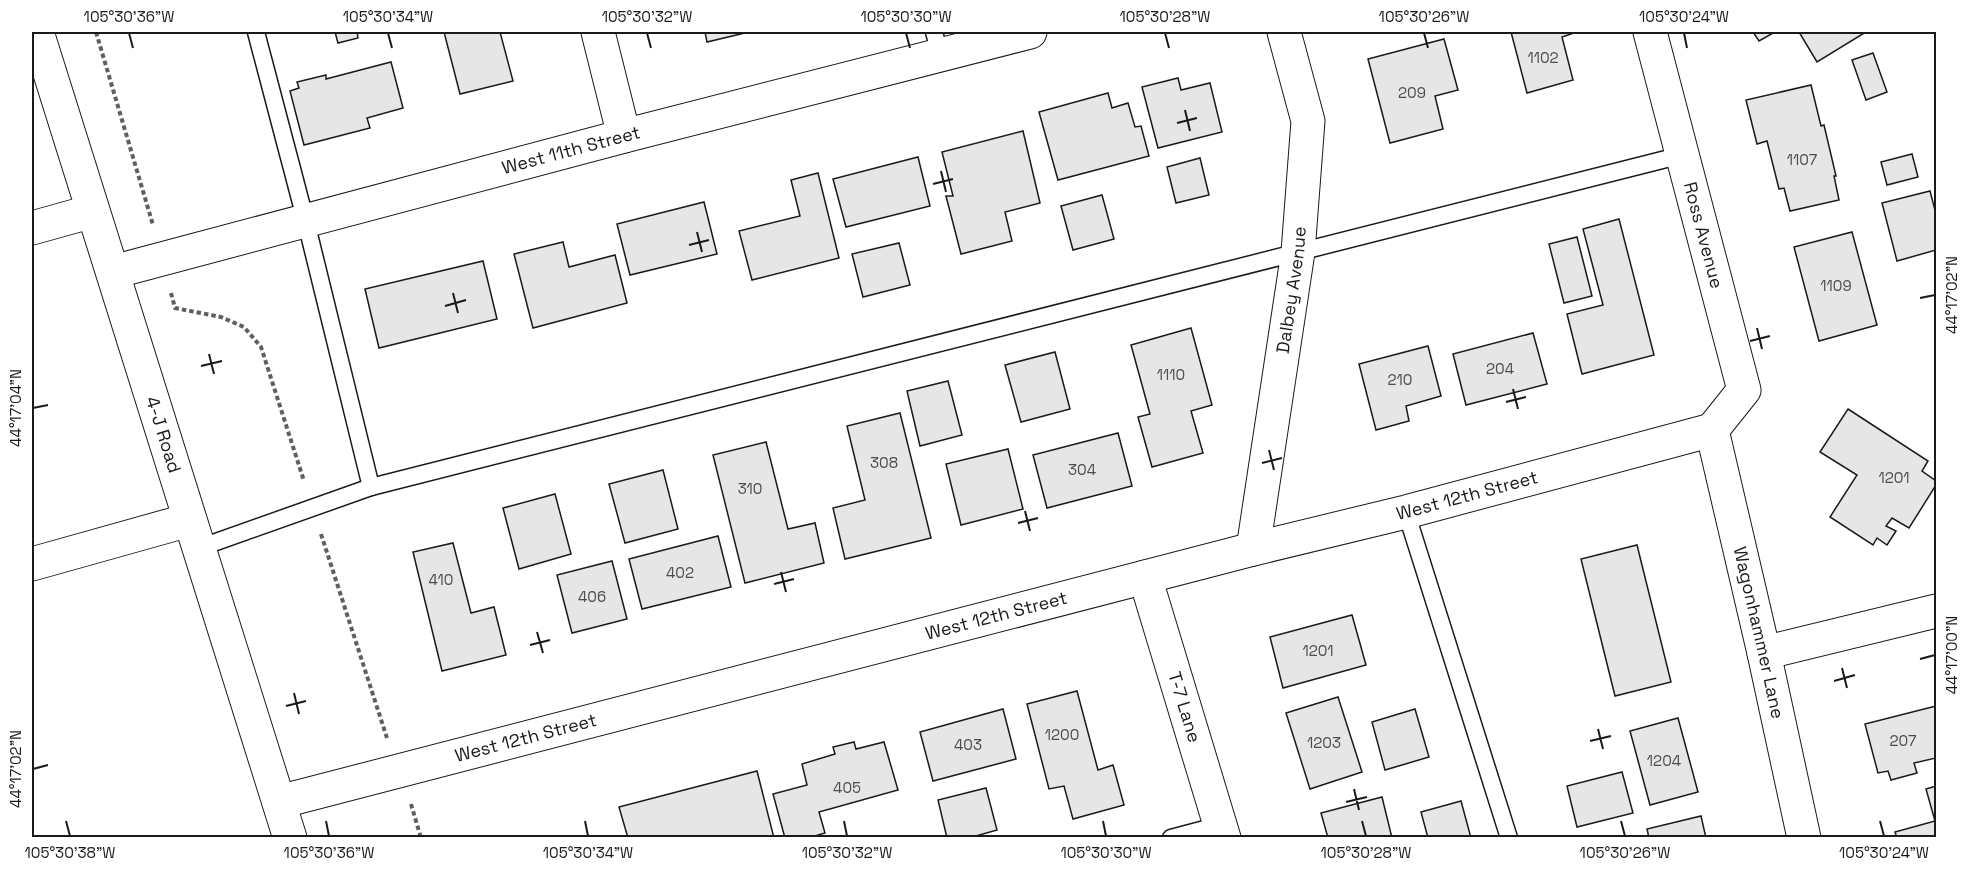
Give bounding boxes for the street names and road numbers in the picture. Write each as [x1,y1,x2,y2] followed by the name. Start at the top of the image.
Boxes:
[499,120,643,179] street label: West 11th Street
[1679,179,1729,291] street label: Ross Avenue
[1271,226,1311,355] street label: Dalbey Avenue
[141,393,187,476] street label: 4-J Road
[1394,465,1540,525] street label: West 12th Street
[1729,544,1790,721] street label: Wagonhammer Lane
[923,586,1070,645] street label: West 12th Street
[1163,669,1206,745] street label: T-7 Lane
[452,708,599,767] street label: West 12th Street

